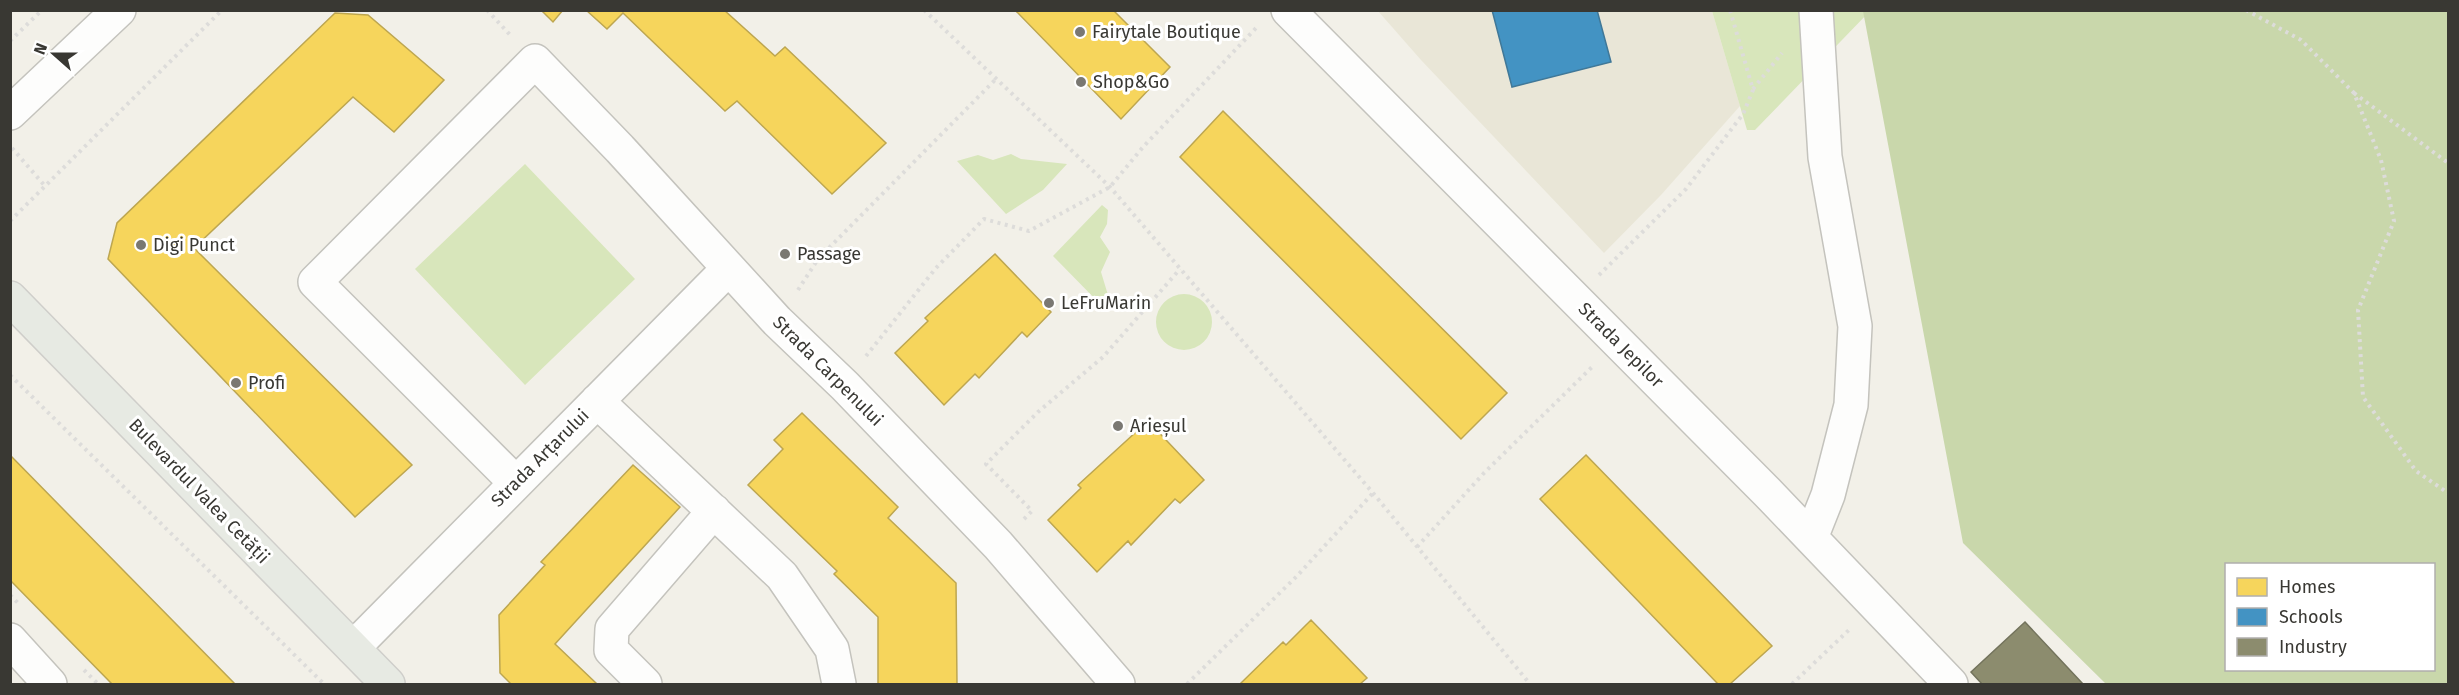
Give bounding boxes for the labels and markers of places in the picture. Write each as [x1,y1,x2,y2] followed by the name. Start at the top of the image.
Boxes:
[1092,21,1241,43] place label: Fairytale Boutique
[1073,25,1087,39] marker: Fairytale Boutique
[1093,71,1170,93] place label: Shop&Go
[1074,75,1088,89] marker: Shop&Go
[153,234,235,256] place label: Digi Punct
[134,238,148,252] marker: Digi Punct
[797,243,861,265] place label: Passage
[778,247,792,261] marker: Passage
[1061,292,1151,314] place label: LeFruMarin
[1042,296,1056,310] marker: LeFruMarin
[248,372,285,394] place label: Profi
[229,376,243,390] marker: Profi
[1130,415,1186,438] place label: Arieșul
[1111,419,1125,433] marker: Arieșul

